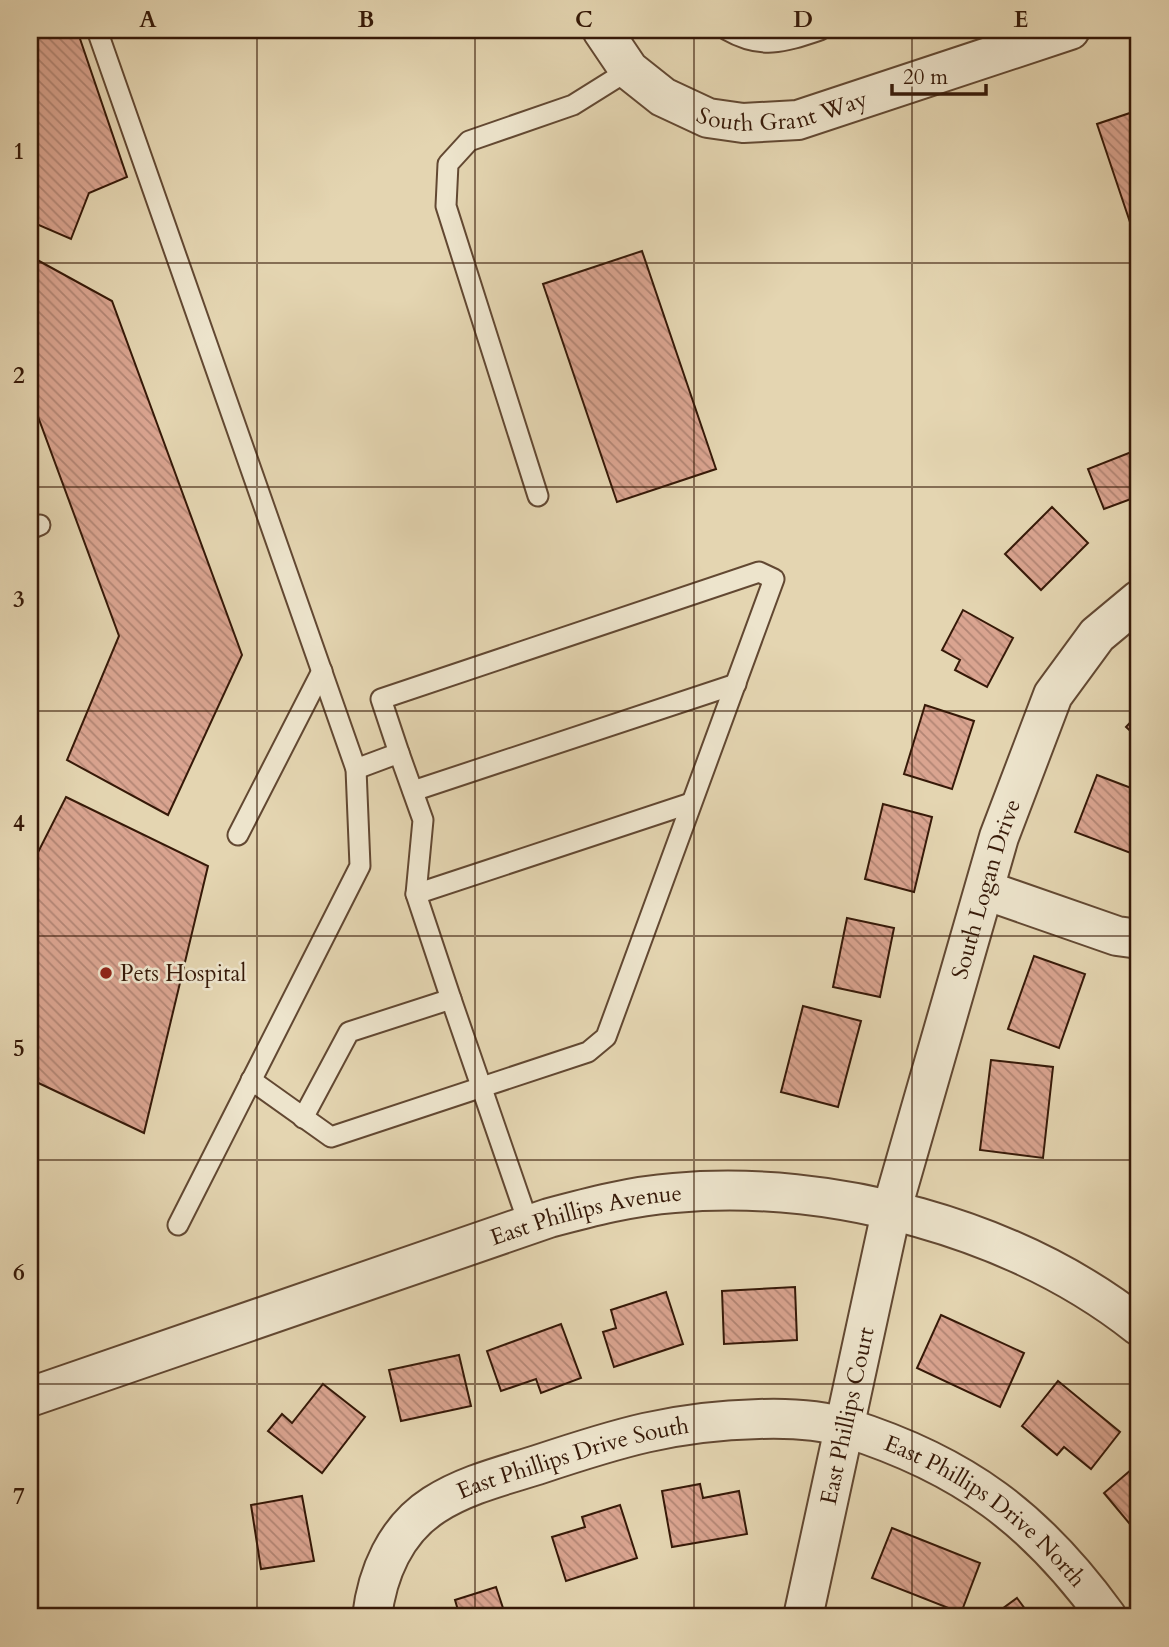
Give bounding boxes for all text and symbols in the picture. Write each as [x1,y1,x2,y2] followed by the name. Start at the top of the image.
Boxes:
[139,4,157,35] text: A
[358,4,374,35] text: B
[575,4,593,35] text: C
[793,4,813,35] text: D
[1014,4,1028,35] text: E
[892,52,987,96] scale bar
[903,63,948,92] text: 20 m
[691,83,871,139] street label: South Grant Way
[13,136,25,167] text: 1
[13,360,25,391] text: 2
[13,584,25,615] text: 3
[943,794,1028,983] street label: South Logan Drive
[13,808,25,839] text: 4
[120,958,246,989] place label: Pets Hospital
[98,965,114,981] marker: Pets Hospital
[13,1033,25,1064] text: 5
[486,1177,683,1253] street label: East Phillips Avenue
[13,1257,25,1288] text: 6
[812,1324,881,1507] street label: East Phillips Court
[452,1409,691,1506] street label: East Phillips Drive South
[880,1427,1093,1594] street label: East Phillips Drive North
[13,1481,25,1512] text: 7

